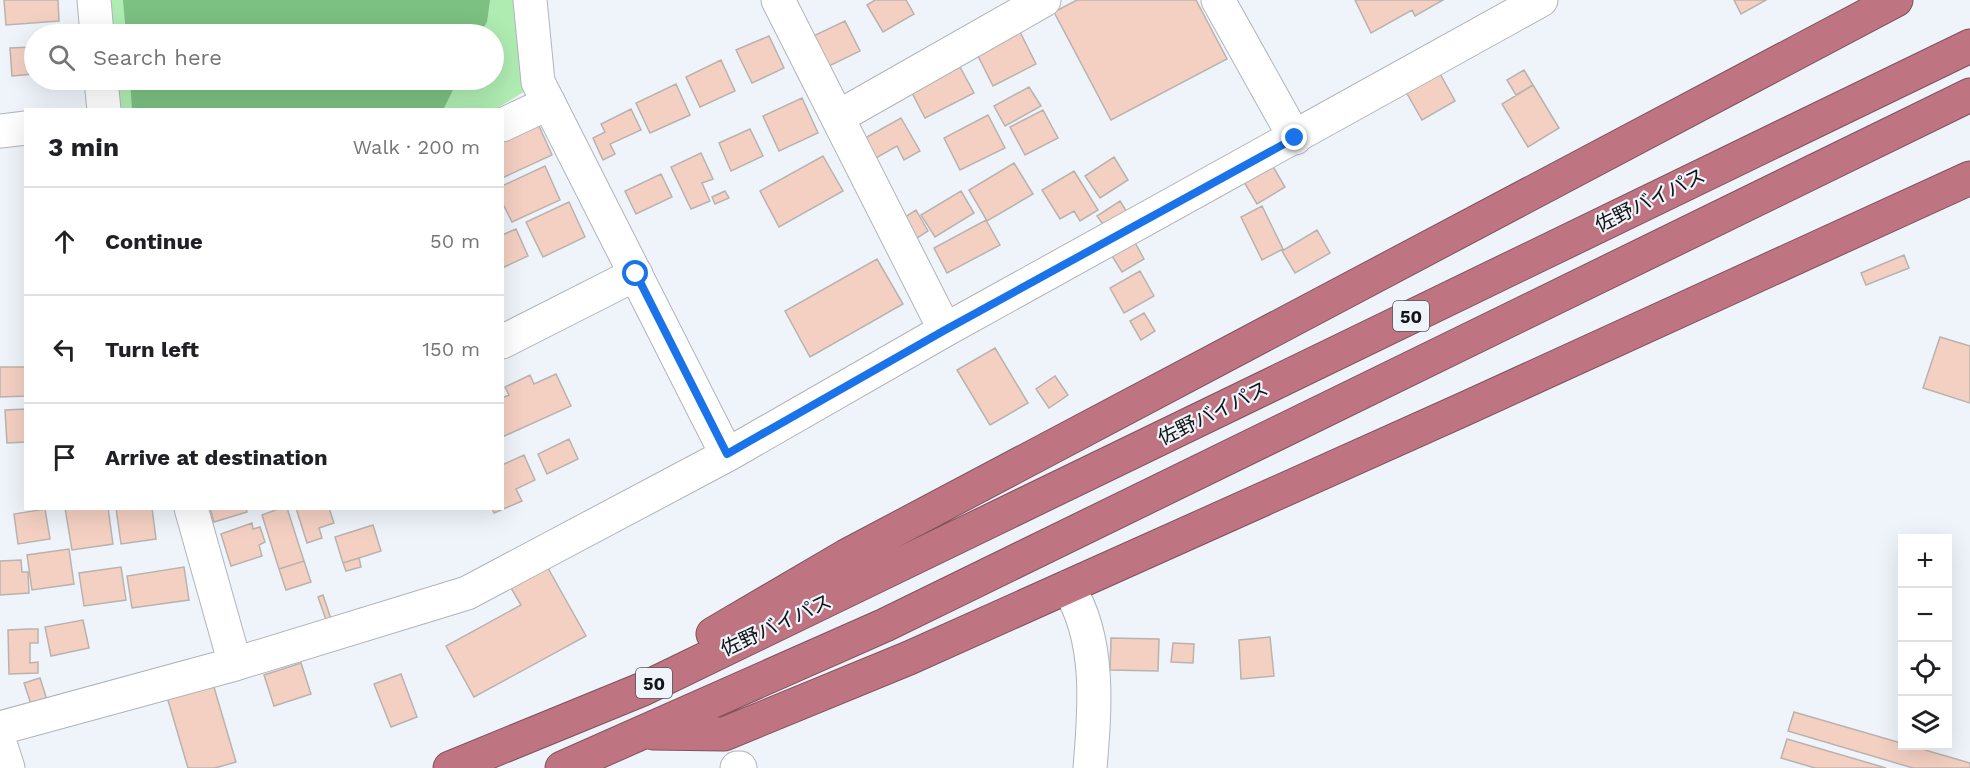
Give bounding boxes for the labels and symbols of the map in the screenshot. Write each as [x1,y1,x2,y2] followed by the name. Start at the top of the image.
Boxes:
[1281,124,1307,150] route end
[1591,163,1709,237] street label: 佐野バイパス
[622,260,648,286] route start
[1393,301,1429,331] road number: 50
[1154,376,1272,450] street label: 佐野バイパス
[717,589,835,661] street label: 佐野バイパス
[636,668,672,698] road number: 50

